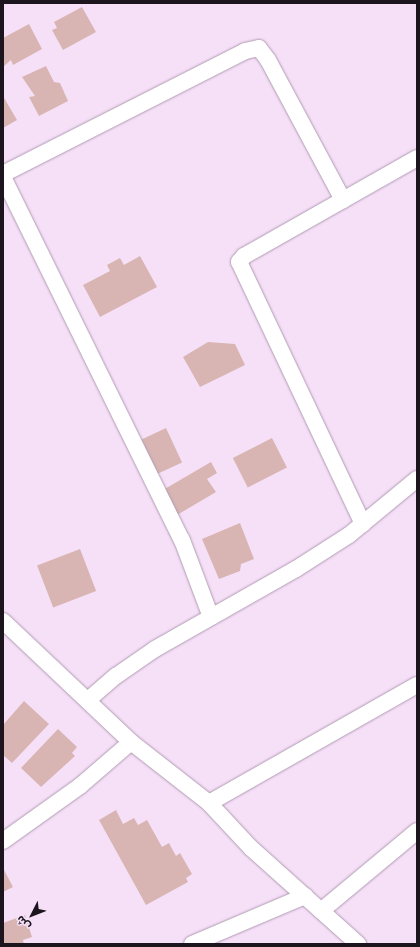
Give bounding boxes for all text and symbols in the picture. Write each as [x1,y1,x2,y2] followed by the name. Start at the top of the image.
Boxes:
[12,895,52,935] north arrow
[13,913,33,933] text: ش

